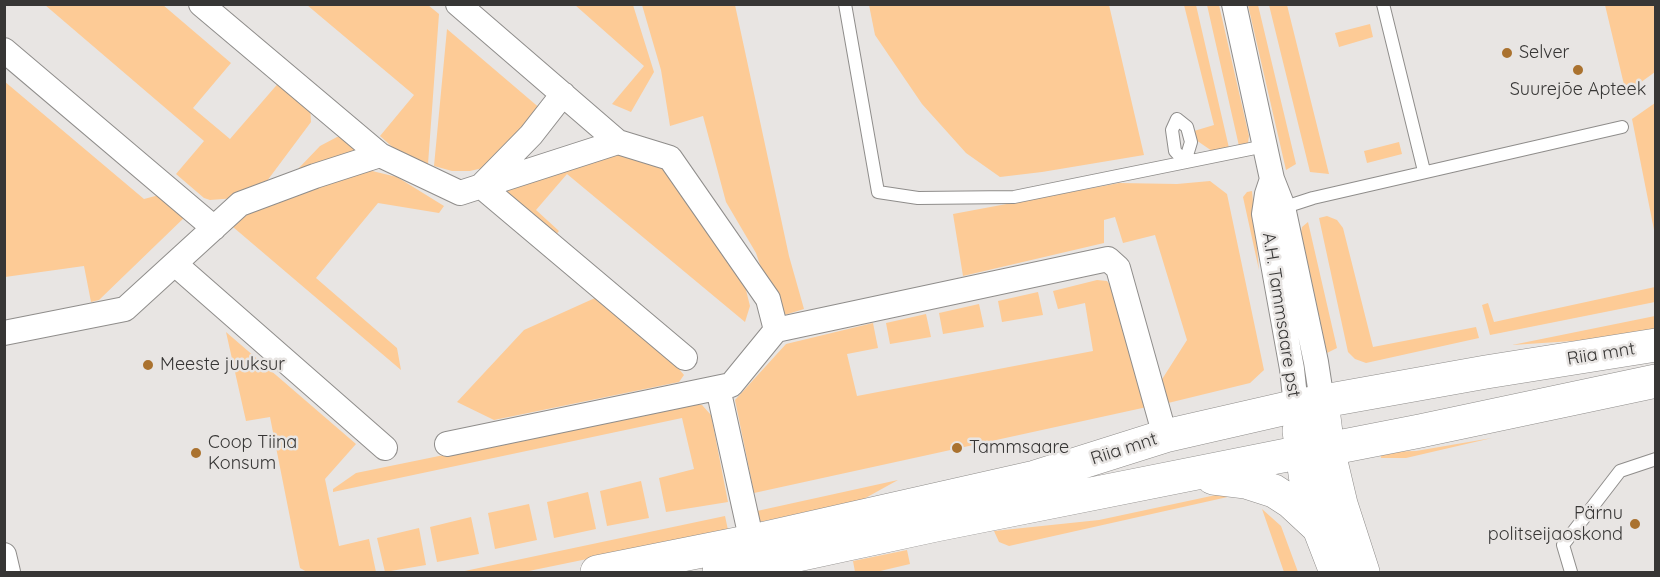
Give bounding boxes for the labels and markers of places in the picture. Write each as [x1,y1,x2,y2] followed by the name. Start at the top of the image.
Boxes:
[1519,42,1570,64] place label: Selver
[1500,46,1514,60] marker: Selver
[1571,63,1585,77] marker: Suurejõe Apteek
[1510,79,1646,101] place label: Suurejõe Apteek
[160,354,285,376] place label: Meeste juuksur
[141,358,155,372] marker: Meeste juuksur
[208,432,297,474] place label: Coop Tiina Konsum
[969,437,1069,459] place label: Tammsaare
[950,441,964,455] marker: Tammsaare
[189,446,203,460] marker: Coop Tiina Konsum
[1488,503,1623,546] place label: Pärnu politseijaoskond
[1628,517,1642,531] marker: Pärnu politseijaoskond

